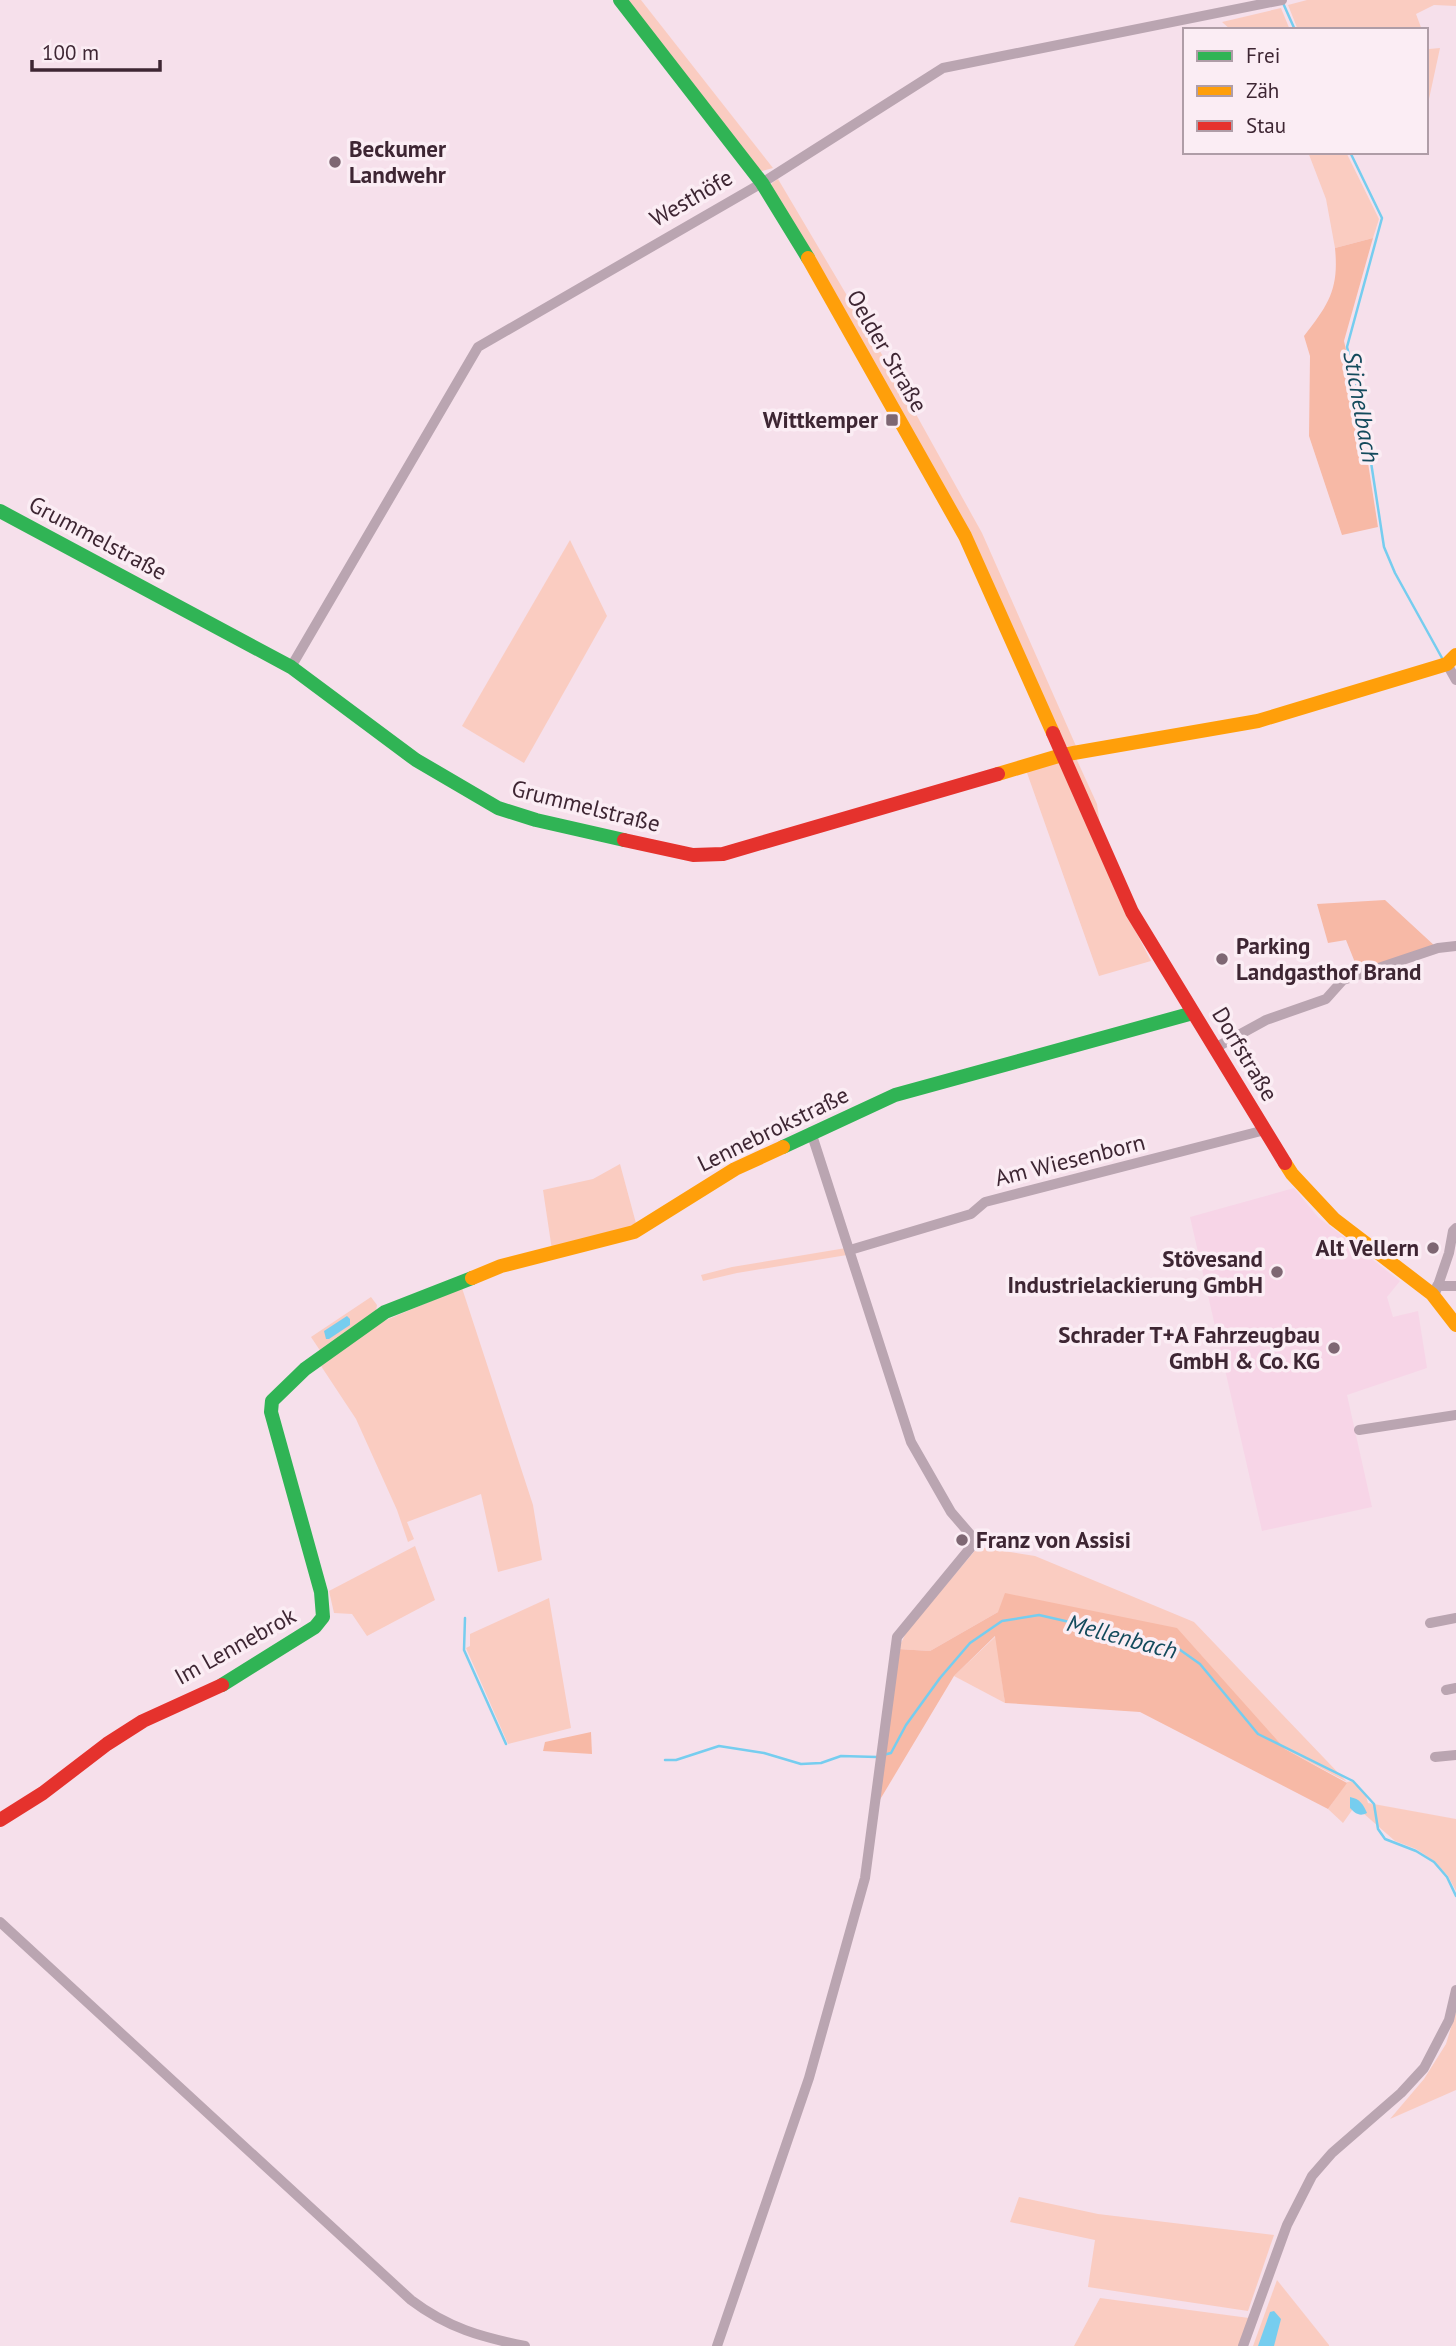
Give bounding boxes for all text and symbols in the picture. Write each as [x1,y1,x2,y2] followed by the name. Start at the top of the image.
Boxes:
[32,28,159,72] scale bar
[1183,28,1428,154] legend
[42,39,99,66] text: 100 m
[1246,42,1280,69] text: Frei
[1246,77,1279,104] text: Zäh
[1246,112,1286,139] text: Stau
[349,134,447,189] place label: Beckumer Landwehr
[327,154,343,170] marker: Beckumer Landwehr
[644,162,737,233] street label: Westhöfe
[841,284,934,417] street label: Oelder Straße
[1336,348,1387,465] water label: Stichelbach
[763,405,879,434] place label: Wittkemper
[884,412,900,428] marker: Wittkemper
[24,489,172,586] street label: Grummelstraße
[509,773,663,838] street label: Grummelstraße
[1236,931,1421,986] place label: Parking Landgasthof Brand
[1214,951,1230,967] marker: Parking Landgasthof Brand
[1206,1001,1285,1106] street label: Dorfstraße
[692,1079,853,1178] street label: Lennebrokstraße
[992,1127,1148,1192] street label: Am Wiesenborn
[1316,1233,1419,1262] place label: Alt Vellern
[1425,1240,1441,1256] marker: Alt Vellern
[1008,1244,1263,1299] place label: Stövesand Industrielackierung GmbH
[1269,1264,1285,1280] marker: Stövesand Industrielackierung GmbH
[1058,1320,1320,1375] place label: Schrader T+A Fahrzeugbau GmbH & Co. KG
[1326,1340,1342,1356] marker: Schrader T+A Fahrzeugbau GmbH & Co. KG
[976,1525,1131,1554] place label: Franz von Assisi
[954,1532,970,1548] marker: Franz von Assisi
[169,1600,300,1691] street label: Im Lennebrok
[1064,1607,1181,1666] water label: Mellenbach

